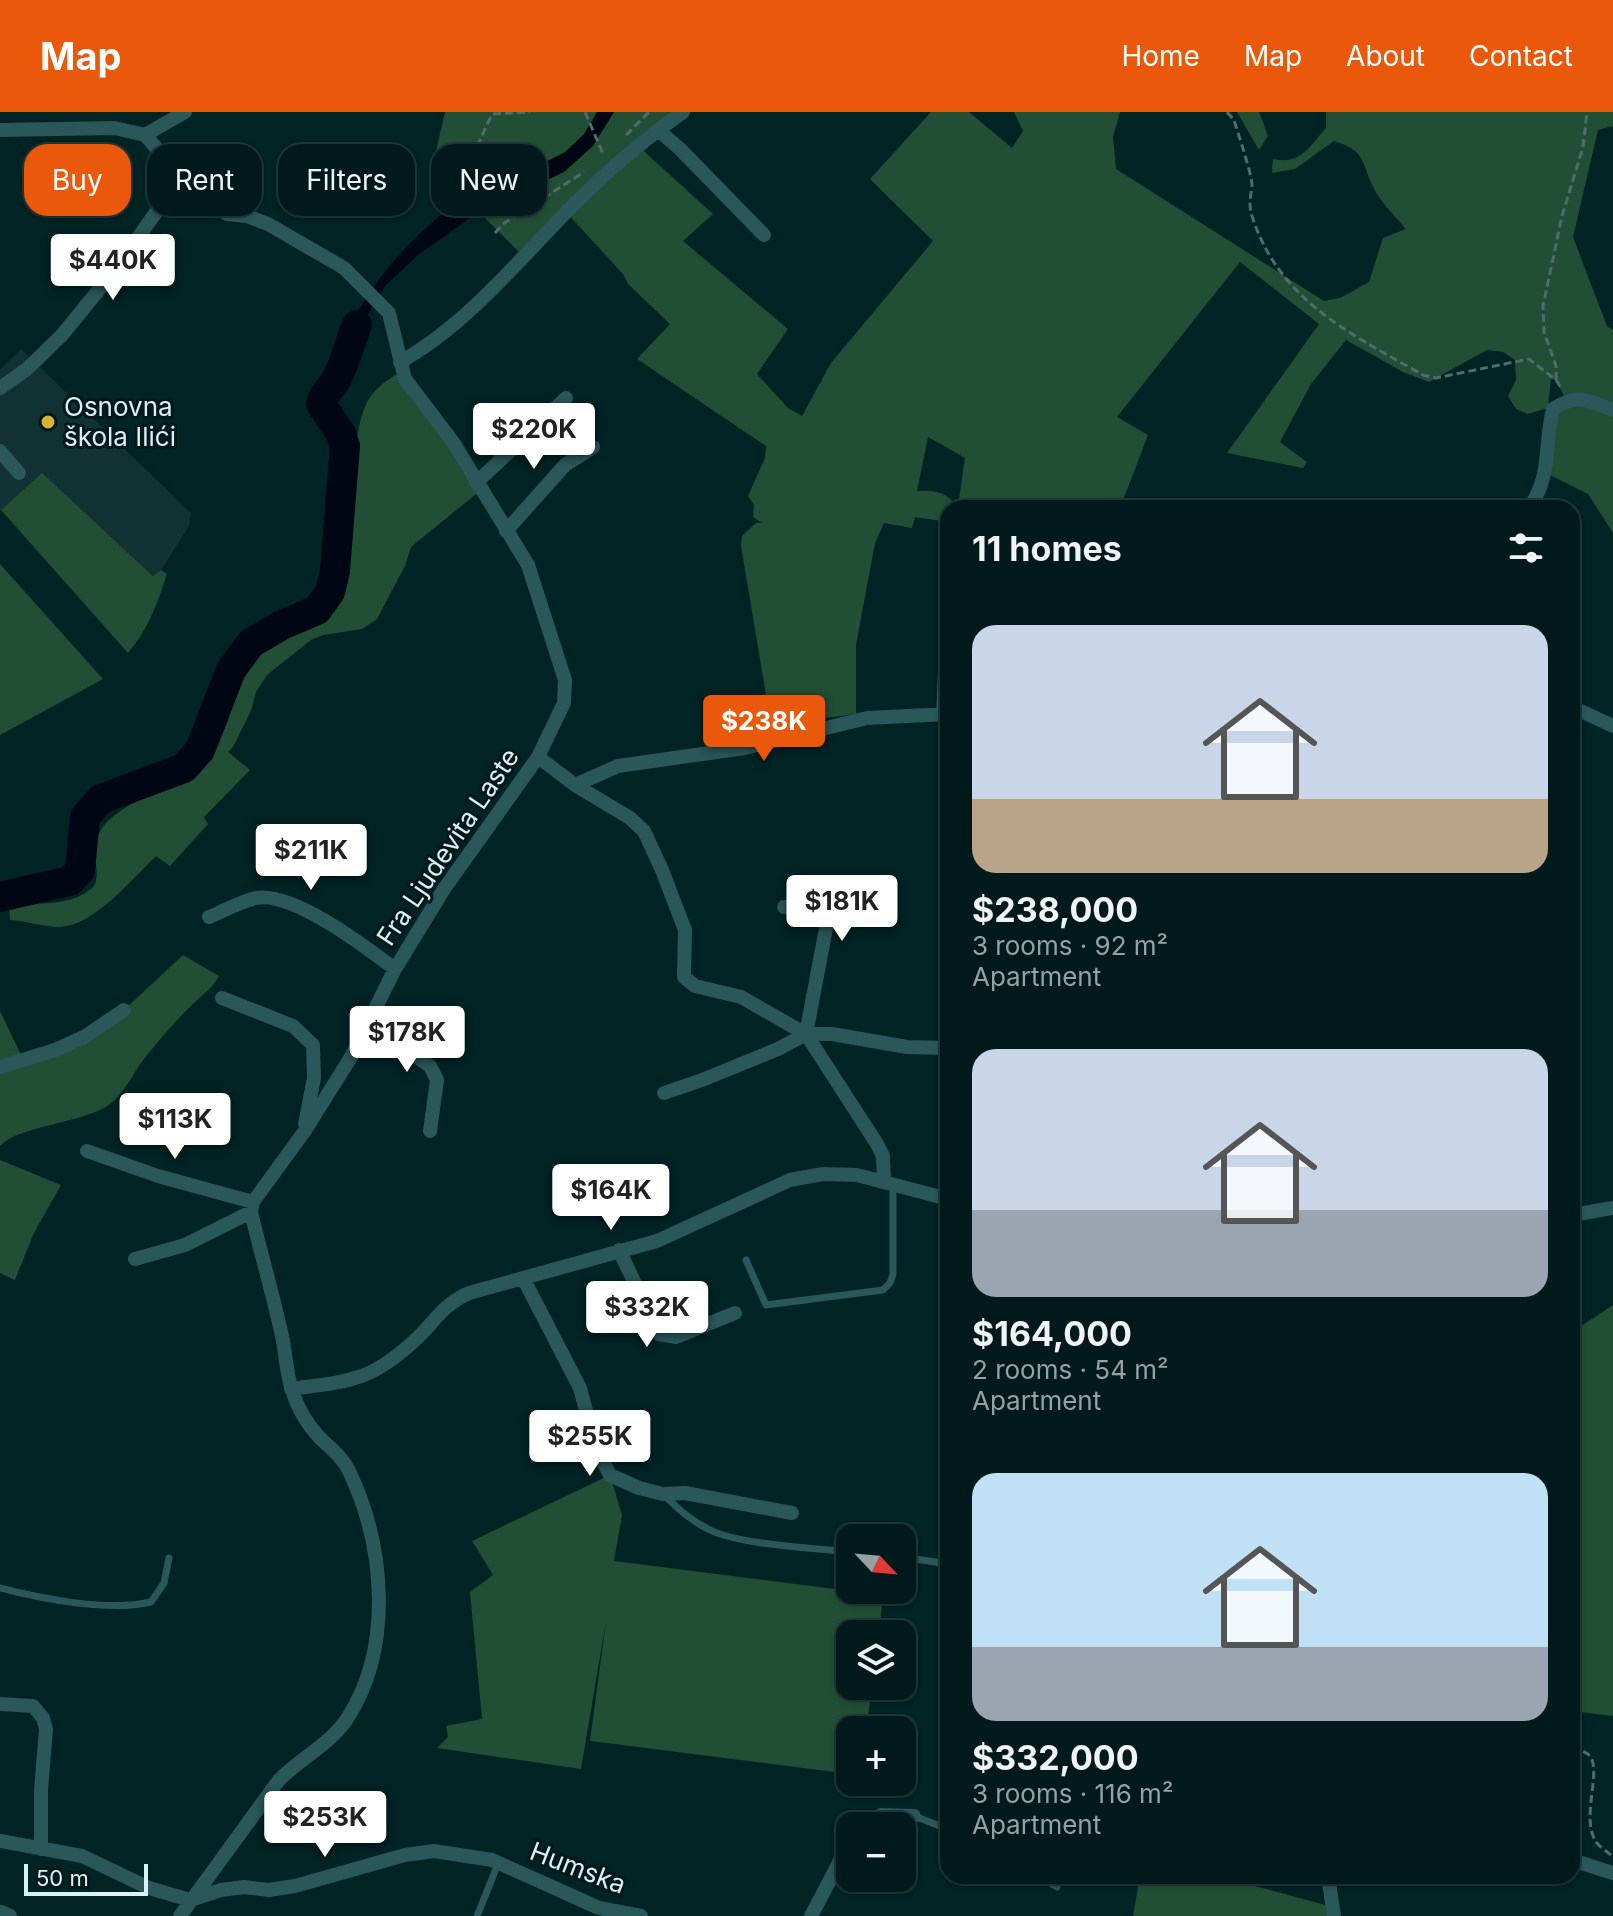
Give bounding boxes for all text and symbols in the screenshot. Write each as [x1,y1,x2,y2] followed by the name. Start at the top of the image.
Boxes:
[40,33,121,79] text: Map
[1121,39,1200,73] text: Home
[1244,39,1302,73] text: Map
[1346,39,1425,73] text: About
[1469,39,1573,73] text: Contact
[24,144,131,216] chip: Buy
[147,144,262,216] chip: Rent
[278,144,415,216] chip: Filters
[431,144,547,216] chip: New
[57,234,169,302] pin: $440K
[69,244,157,275] text: $440K
[64,391,176,452] place label: Osnovna škola Ilići
[478,403,590,471] pin: $220K
[39,413,57,431] marker: Osnovna škola Ilići
[491,413,577,444] text: $220K
[1504,526,1548,570] icon: filters
[972,528,1122,569] text: 11 homes
[1188,677,1332,821] icon: home
[708,695,820,763] pin: $238K
[721,705,807,736] text: $238K
[370,742,525,951] street label: Fra Ljudevita Laste
[255,824,367,892] pin: $211K
[274,834,348,865] text: $211K
[786,875,898,943] pin: $181K
[804,885,880,916] text: $181K
[972,889,1138,930] text: $238,000
[972,930,1168,961] text: 3 rooms · 92 m²
[972,961,1101,992] text: Apartment
[351,1006,463,1074] pin: $178K
[368,1016,446,1047] text: $178K
[119,1093,231,1161] pin: $113K
[1188,1101,1332,1245] icon: home
[138,1103,212,1134] text: $113K
[555,1164,667,1232] pin: $164K
[570,1174,652,1205] text: $164K
[591,1281,703,1349] pin: $332K
[604,1291,690,1322] text: $332K
[972,1313,1132,1354] text: $164,000
[972,1354,1169,1385] text: 2 rooms · 54 m²
[972,1385,1101,1416] text: Apartment
[534,1410,646,1478] pin: $255K
[547,1420,633,1451] text: $255K
[836,1524,916,1604] north arrow
[836,1524,916,1892] map controls
[1188,1525,1332,1669] icon: home
[836,1620,916,1700] button: layers
[836,1716,916,1796] button: +
[972,1737,1139,1778] text: $332,000
[972,1778,1173,1809] text: 3 rooms · 116 m²
[269,1791,381,1859] pin: $253K
[282,1801,368,1832] text: $253K
[972,1809,1101,1840] text: Apartment
[836,1812,916,1892] button: −
[526,1835,630,1900] street label: Humska
[24,1860,148,1896] scale bar
[36,1865,89,1891] text: 50 m

